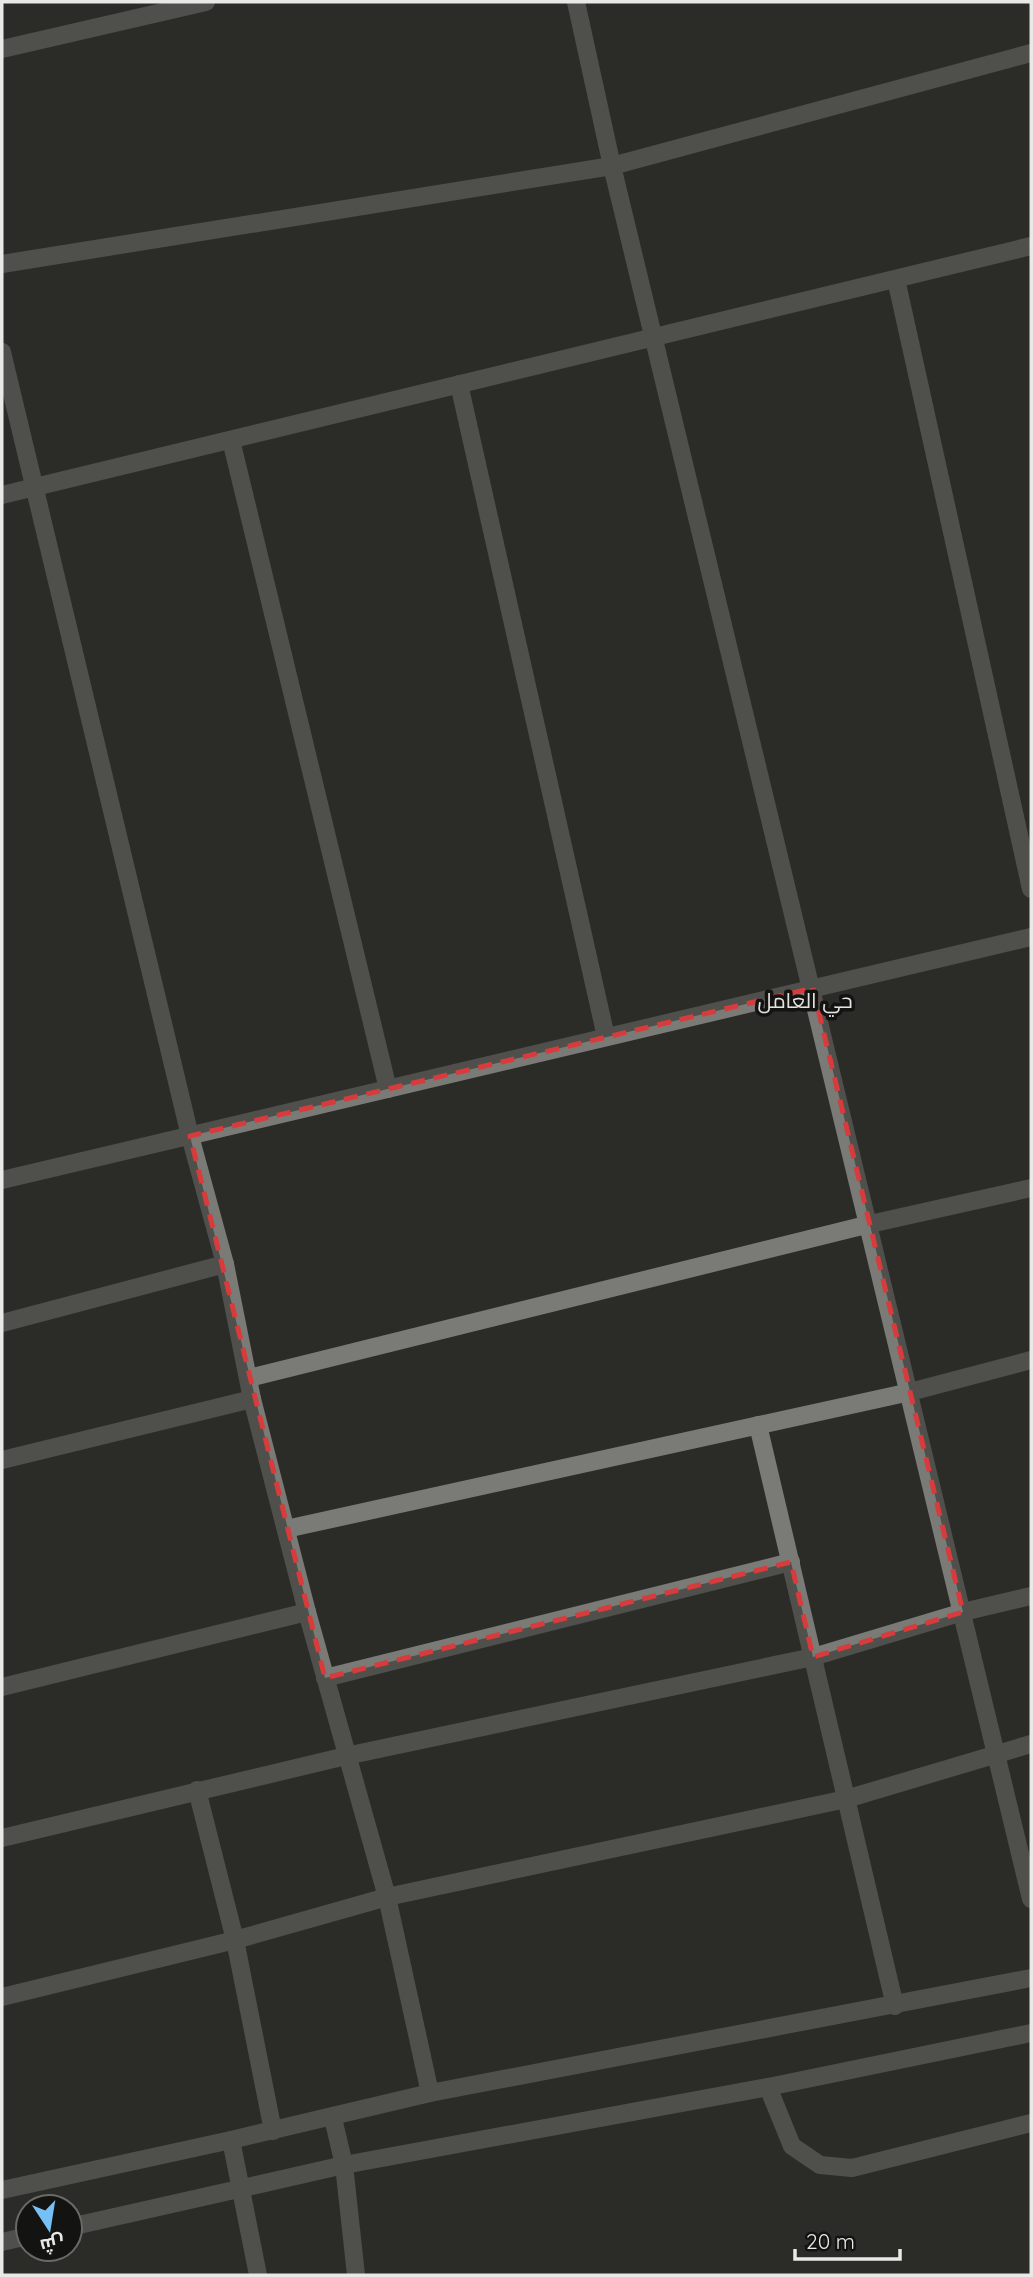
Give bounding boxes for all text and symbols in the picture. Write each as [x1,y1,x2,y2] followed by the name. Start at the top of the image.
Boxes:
[757,987,853,1017] district label: حي العامل
[14,2193,84,2263] north arrow
[795,2218,900,2262] scale bar
[806,2228,855,2254] text: 20 m
[38,2230,67,2259] text: ش

